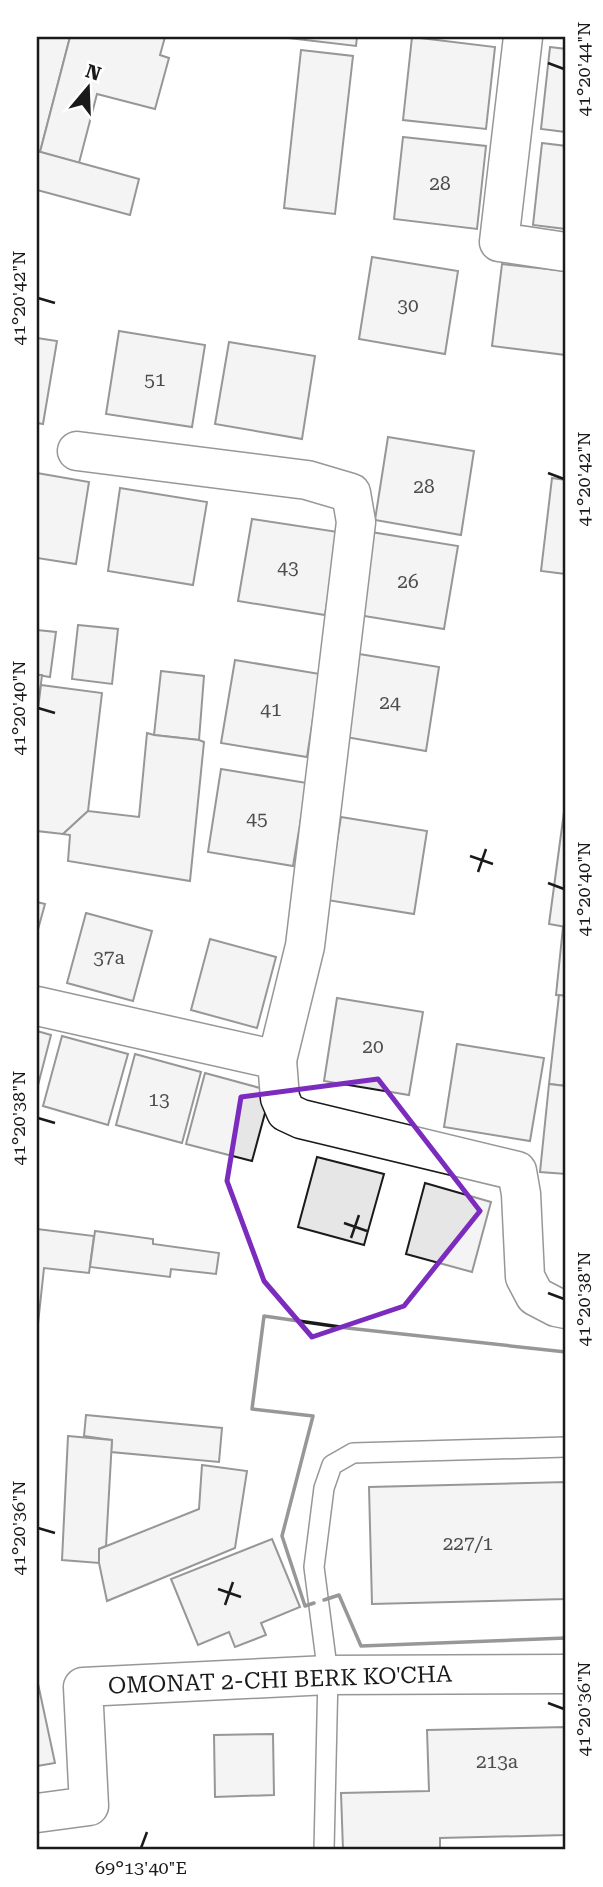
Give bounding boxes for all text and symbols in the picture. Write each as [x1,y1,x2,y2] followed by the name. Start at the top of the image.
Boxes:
[573,22,594,116] text: 41°20'44"N
[52,52,122,122] north arrow
[83,59,104,86] text: N
[429,172,451,195] house number: 28
[8,251,29,345] text: 41°20'42"N
[397,294,419,317] house number: 30
[144,368,166,391] house number: 51
[573,432,594,526] text: 41°20'42"N
[413,475,435,498] house number: 28
[277,556,299,579] house number: 43
[397,570,419,593] house number: 26
[8,661,29,755] text: 41°20'40"N
[379,691,401,714] house number: 24
[260,698,282,721] house number: 41
[246,807,268,830] house number: 45
[573,842,594,936] text: 41°20'40"N
[93,946,125,969] house number: 37a
[362,1035,384,1058] house number: 20
[8,1071,29,1165] text: 41°20'38"N
[148,1088,170,1111] house number: 13
[573,1252,594,1346] text: 41°20'38"N
[8,1481,29,1575] text: 41°20'36"N
[443,1532,493,1555] house number: 227/1
[107,1660,453,1700] street label: OMONAT 2-CHI BERK KO'CHA
[573,1662,594,1756] text: 41°20'36"N
[476,1750,519,1773] house number: 213a
[95,1857,187,1878] text: 69°13'40"E

